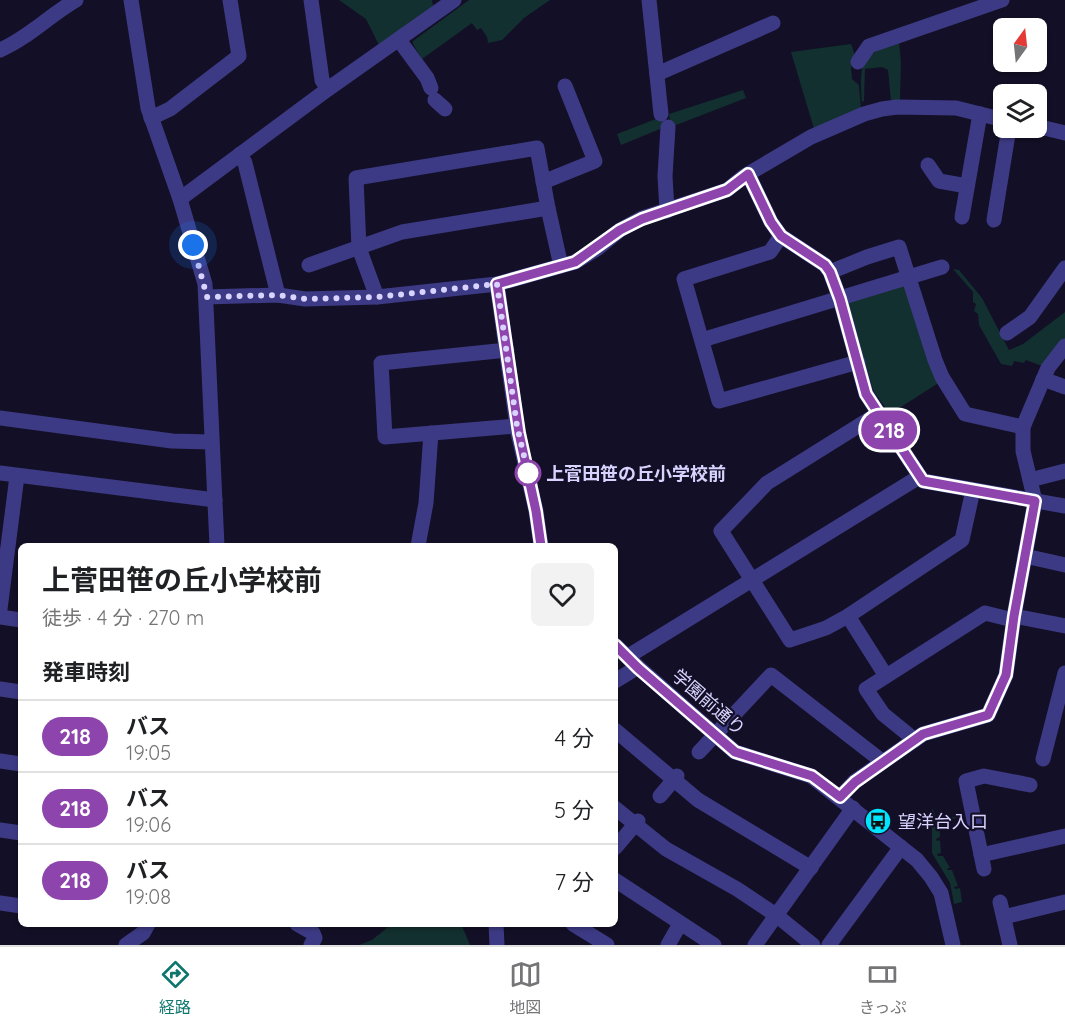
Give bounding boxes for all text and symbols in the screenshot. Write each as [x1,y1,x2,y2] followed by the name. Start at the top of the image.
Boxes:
[993,18,1047,72] north arrow
[993,18,1047,138] map controls
[993,84,1047,138] button: layers
[178,230,208,260] your location
[854,410,924,450] line badge: 218
[873,417,905,443] text: 218
[515,460,541,486] marker: 上菅田笹の丘小学校前
[546,462,726,485] place label: 上菅田笹の丘小学校前
[42,562,322,597] text: 上菅田笹の丘小学校前
[531,563,594,626] button: heart
[42,605,204,630] text: 徒歩 · 4 分 · 270 m
[42,658,130,686] text: 発車時刻
[667,664,751,740] street label: 学園前通り
[126,712,170,740] text: バス
[59,723,91,749] text: 218
[554,724,594,752] text: 4 分
[126,740,171,765] text: 19:05
[126,784,170,812] text: バス
[59,795,91,821] text: 218
[554,796,594,824] text: 5 分
[863,806,893,836] bus stop icon: 望洋台入口
[898,810,988,833] place label: 望洋台入口
[126,812,171,837] text: 19:06
[126,856,170,884] text: バス
[59,867,91,893] text: 218
[555,868,594,896] text: 7 分
[126,884,171,909] text: 19:08
[159,958,192,1018] tab: 経路
[509,958,542,1018] tab: 地図
[859,958,906,1018] tab: きっぷ

